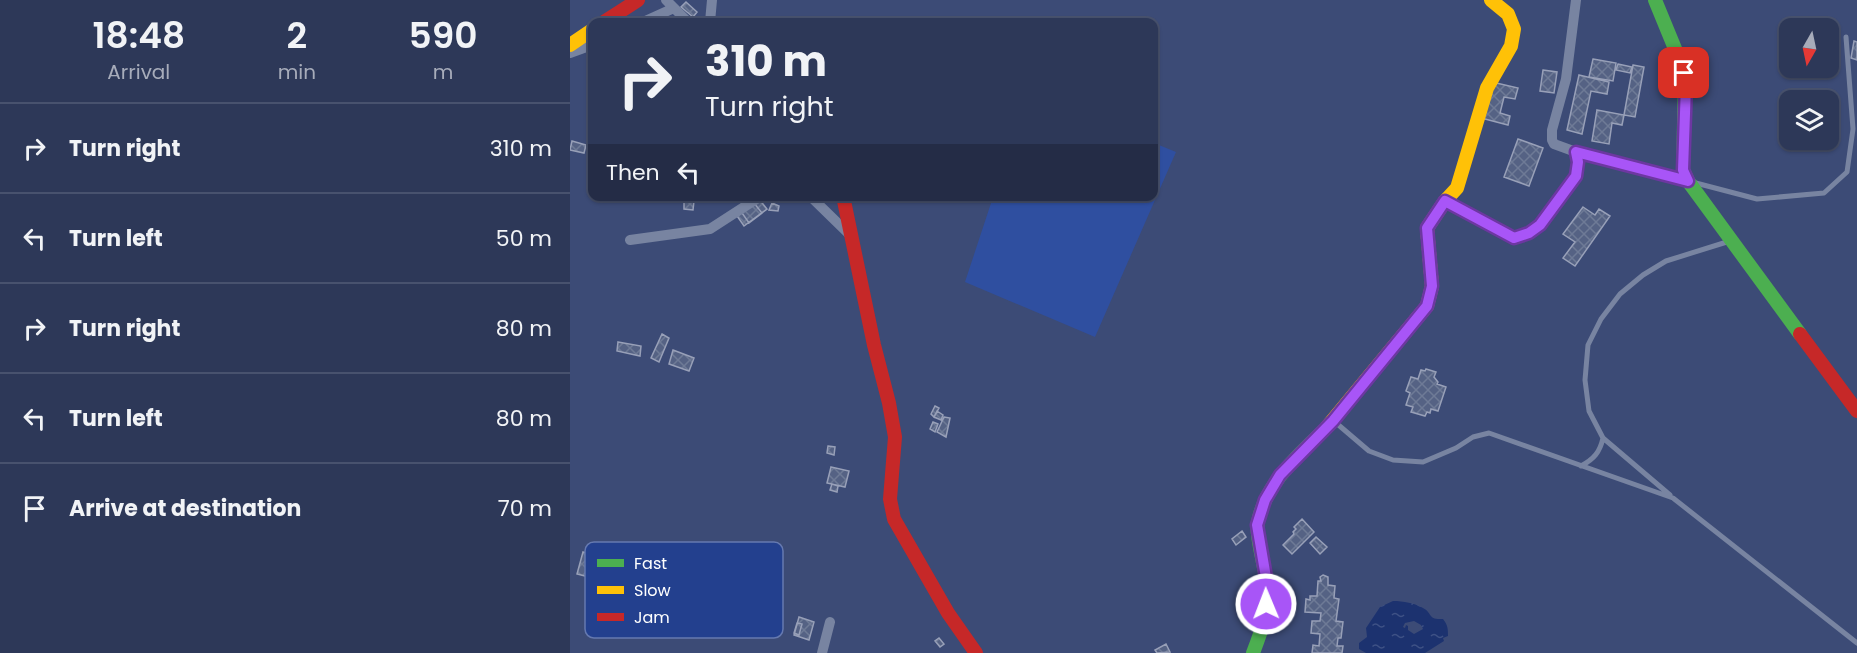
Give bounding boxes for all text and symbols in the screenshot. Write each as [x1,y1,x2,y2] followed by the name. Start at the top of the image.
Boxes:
[93,10,185,61] text: 18:48
[286,10,307,61] text: 2
[408,10,477,61] text: 590
[1779,18,1839,78] north arrow
[1779,18,1839,150] map controls
[705,32,827,91] text: 310 m
[606,42,684,120] icon: right
[1658,47,1709,98] pin
[1667,56,1700,89] icon: arrive
[107,58,170,86] text: Arrival
[278,58,316,86] text: min
[433,58,453,86] text: m
[705,88,834,125] text: Turn right
[1779,90,1839,150] button: layers
[18,132,51,165] icon: right
[69,133,180,164] text: Turn right
[490,133,552,164] text: 310 m
[672,156,705,189] icon: left
[606,157,660,188] text: Then
[18,222,51,255] icon: left
[69,223,163,254] text: Turn left
[496,223,552,254] text: 50 m
[18,312,51,345] icon: right
[69,313,180,344] text: Turn right
[496,313,552,344] text: 80 m
[18,402,51,435] icon: left
[69,403,163,434] text: Turn left
[496,403,552,434] text: 80 m
[18,492,51,525] icon: arrive
[69,493,301,524] text: Arrive at destination
[498,493,552,524] text: 70 m
[585,542,783,638] legend
[634,552,667,575] text: Fast
[1234,572,1298,636] position arrow
[634,579,671,602] text: Slow
[634,606,670,629] text: Jam

